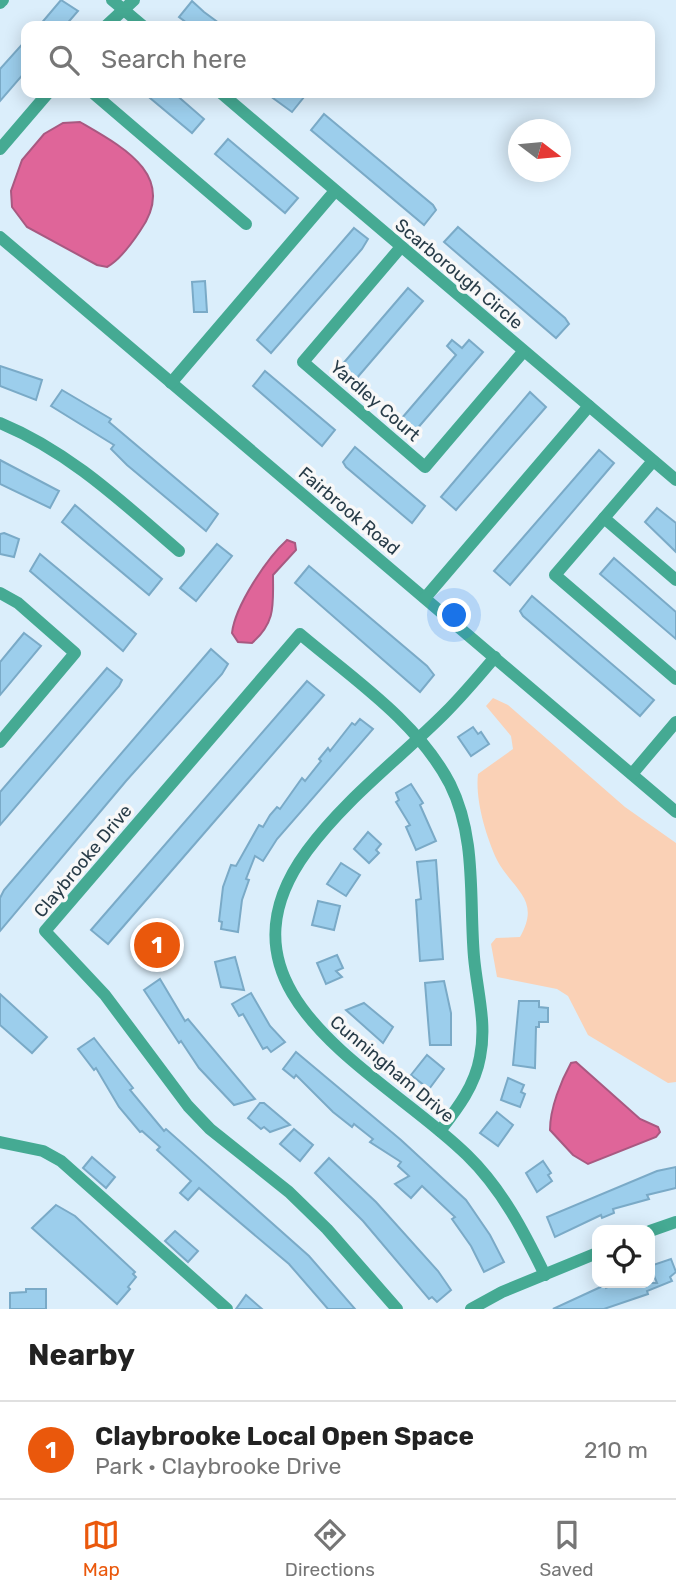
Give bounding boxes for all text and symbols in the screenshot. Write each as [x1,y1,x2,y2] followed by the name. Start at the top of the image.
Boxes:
[21,21,655,98] search box
[45,41,83,79] icon: search
[101,44,247,75] text: Search here
[508,119,571,182] north arrow
[391,214,527,334] street label: Scarborough Circle
[325,356,425,446] street label: Yardley Court
[294,462,404,560] street label: Fairbrook Road
[437,598,471,632] your location
[29,800,137,922] street label: Claybrooke Drive
[134,919,180,971] pin: 1
[325,1011,459,1127] street label: Cunningham Drive
[592,1225,655,1288] map controls
[592,1225,655,1288] button: locate
[28,1337,135,1373] text: Nearby
[95,1421,474,1452] text: Claybrooke Local Open Space
[45,1436,57,1464] text: 1
[584,1436,648,1464] text: 210 m
[95,1452,341,1480] text: Park · Claybrooke Drive
[82,1516,120,1581] tab: Map
[285,1516,375,1581] tab: Directions
[539,1516,594,1581] tab: Saved

